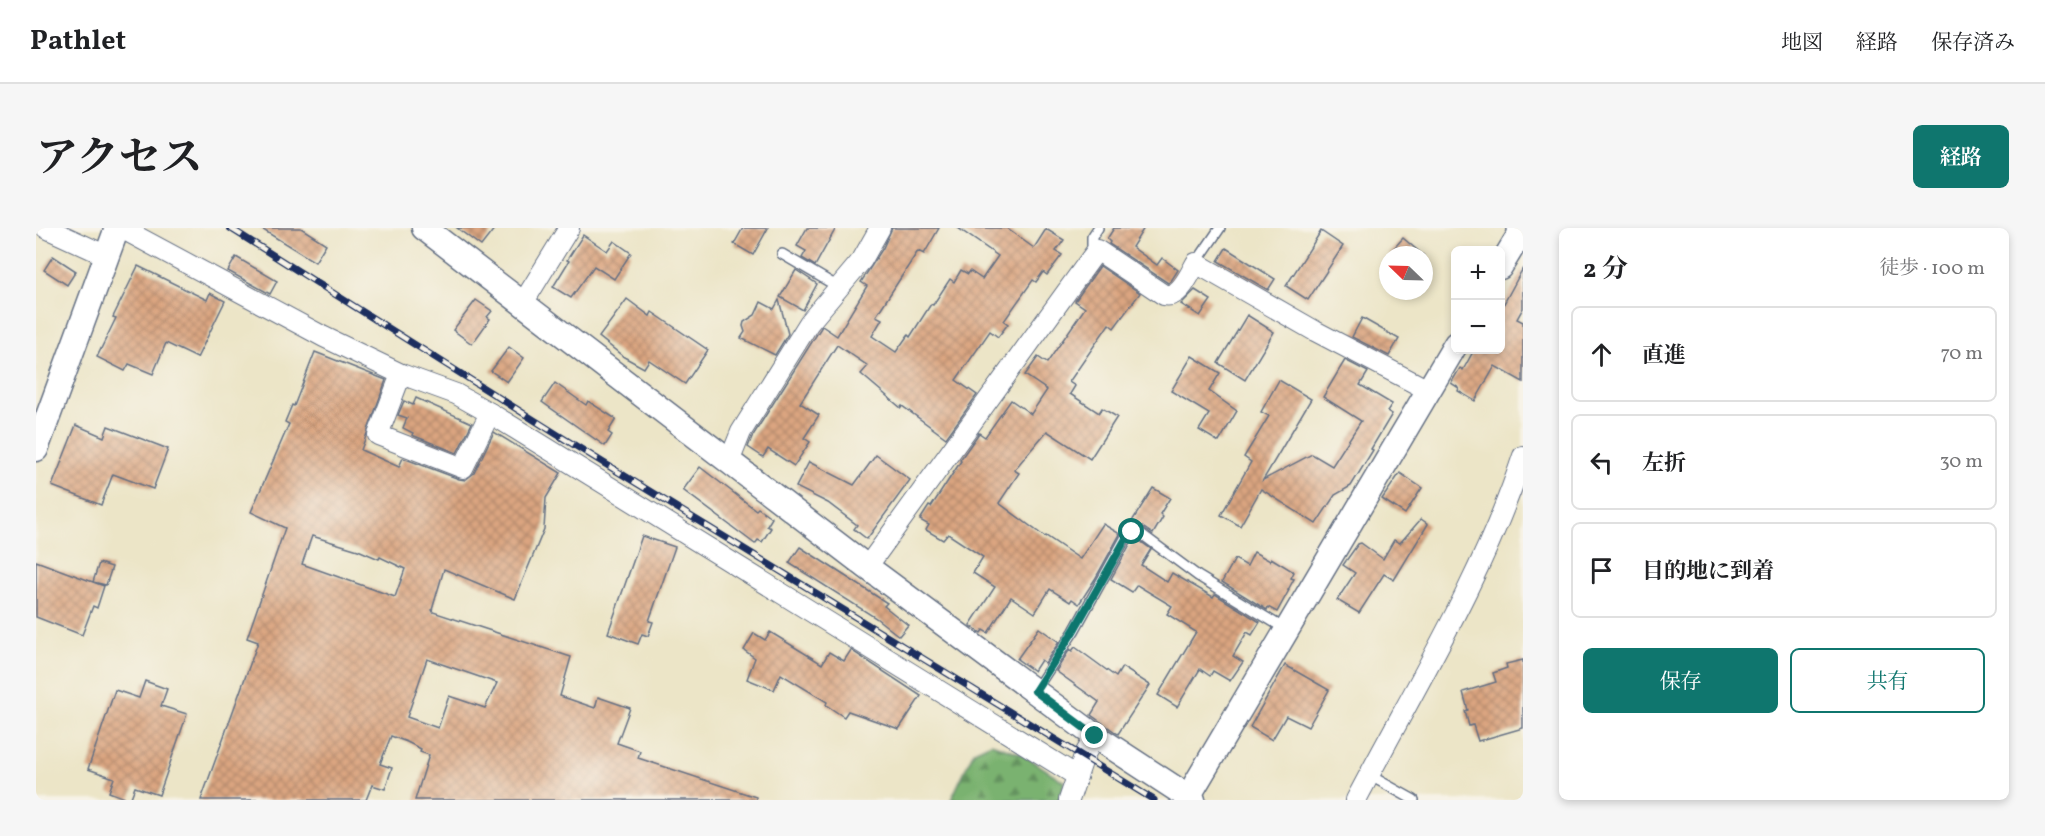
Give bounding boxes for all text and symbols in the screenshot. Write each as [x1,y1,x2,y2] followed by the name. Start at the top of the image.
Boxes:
[30,22,126,61] text: Pathlet
[1781,29,1823,58] text: 地図
[1856,29,1898,58] text: 経路
[1931,29,2015,58] text: 保存済み
[1913,125,2009,188] button: 経路
[36,131,203,190] text: アクセス
[1379,246,1433,300] north arrow
[1451,246,1505,354] map controls
[1451,246,1505,300] button: +
[1583,252,1628,288] text: 2 分
[1879,255,1985,283] text: 徒歩 · 100 m
[1451,300,1505,354] button: −
[1585,338,1618,371] icon: ahead
[1940,340,1983,368] text: 70 m
[1642,341,1686,372] text: 直進
[1585,446,1618,479] icon: left
[1939,448,1983,476] text: 30 m
[1642,449,1686,480] text: 左折
[1118,518,1144,544] route start
[1585,554,1618,587] icon: arrive
[1642,557,1774,588] text: 目的地に到着
[1583,648,1778,713] button: 保存
[1790,648,1985,713] button: 共有
[1081,722,1107,748] route end

